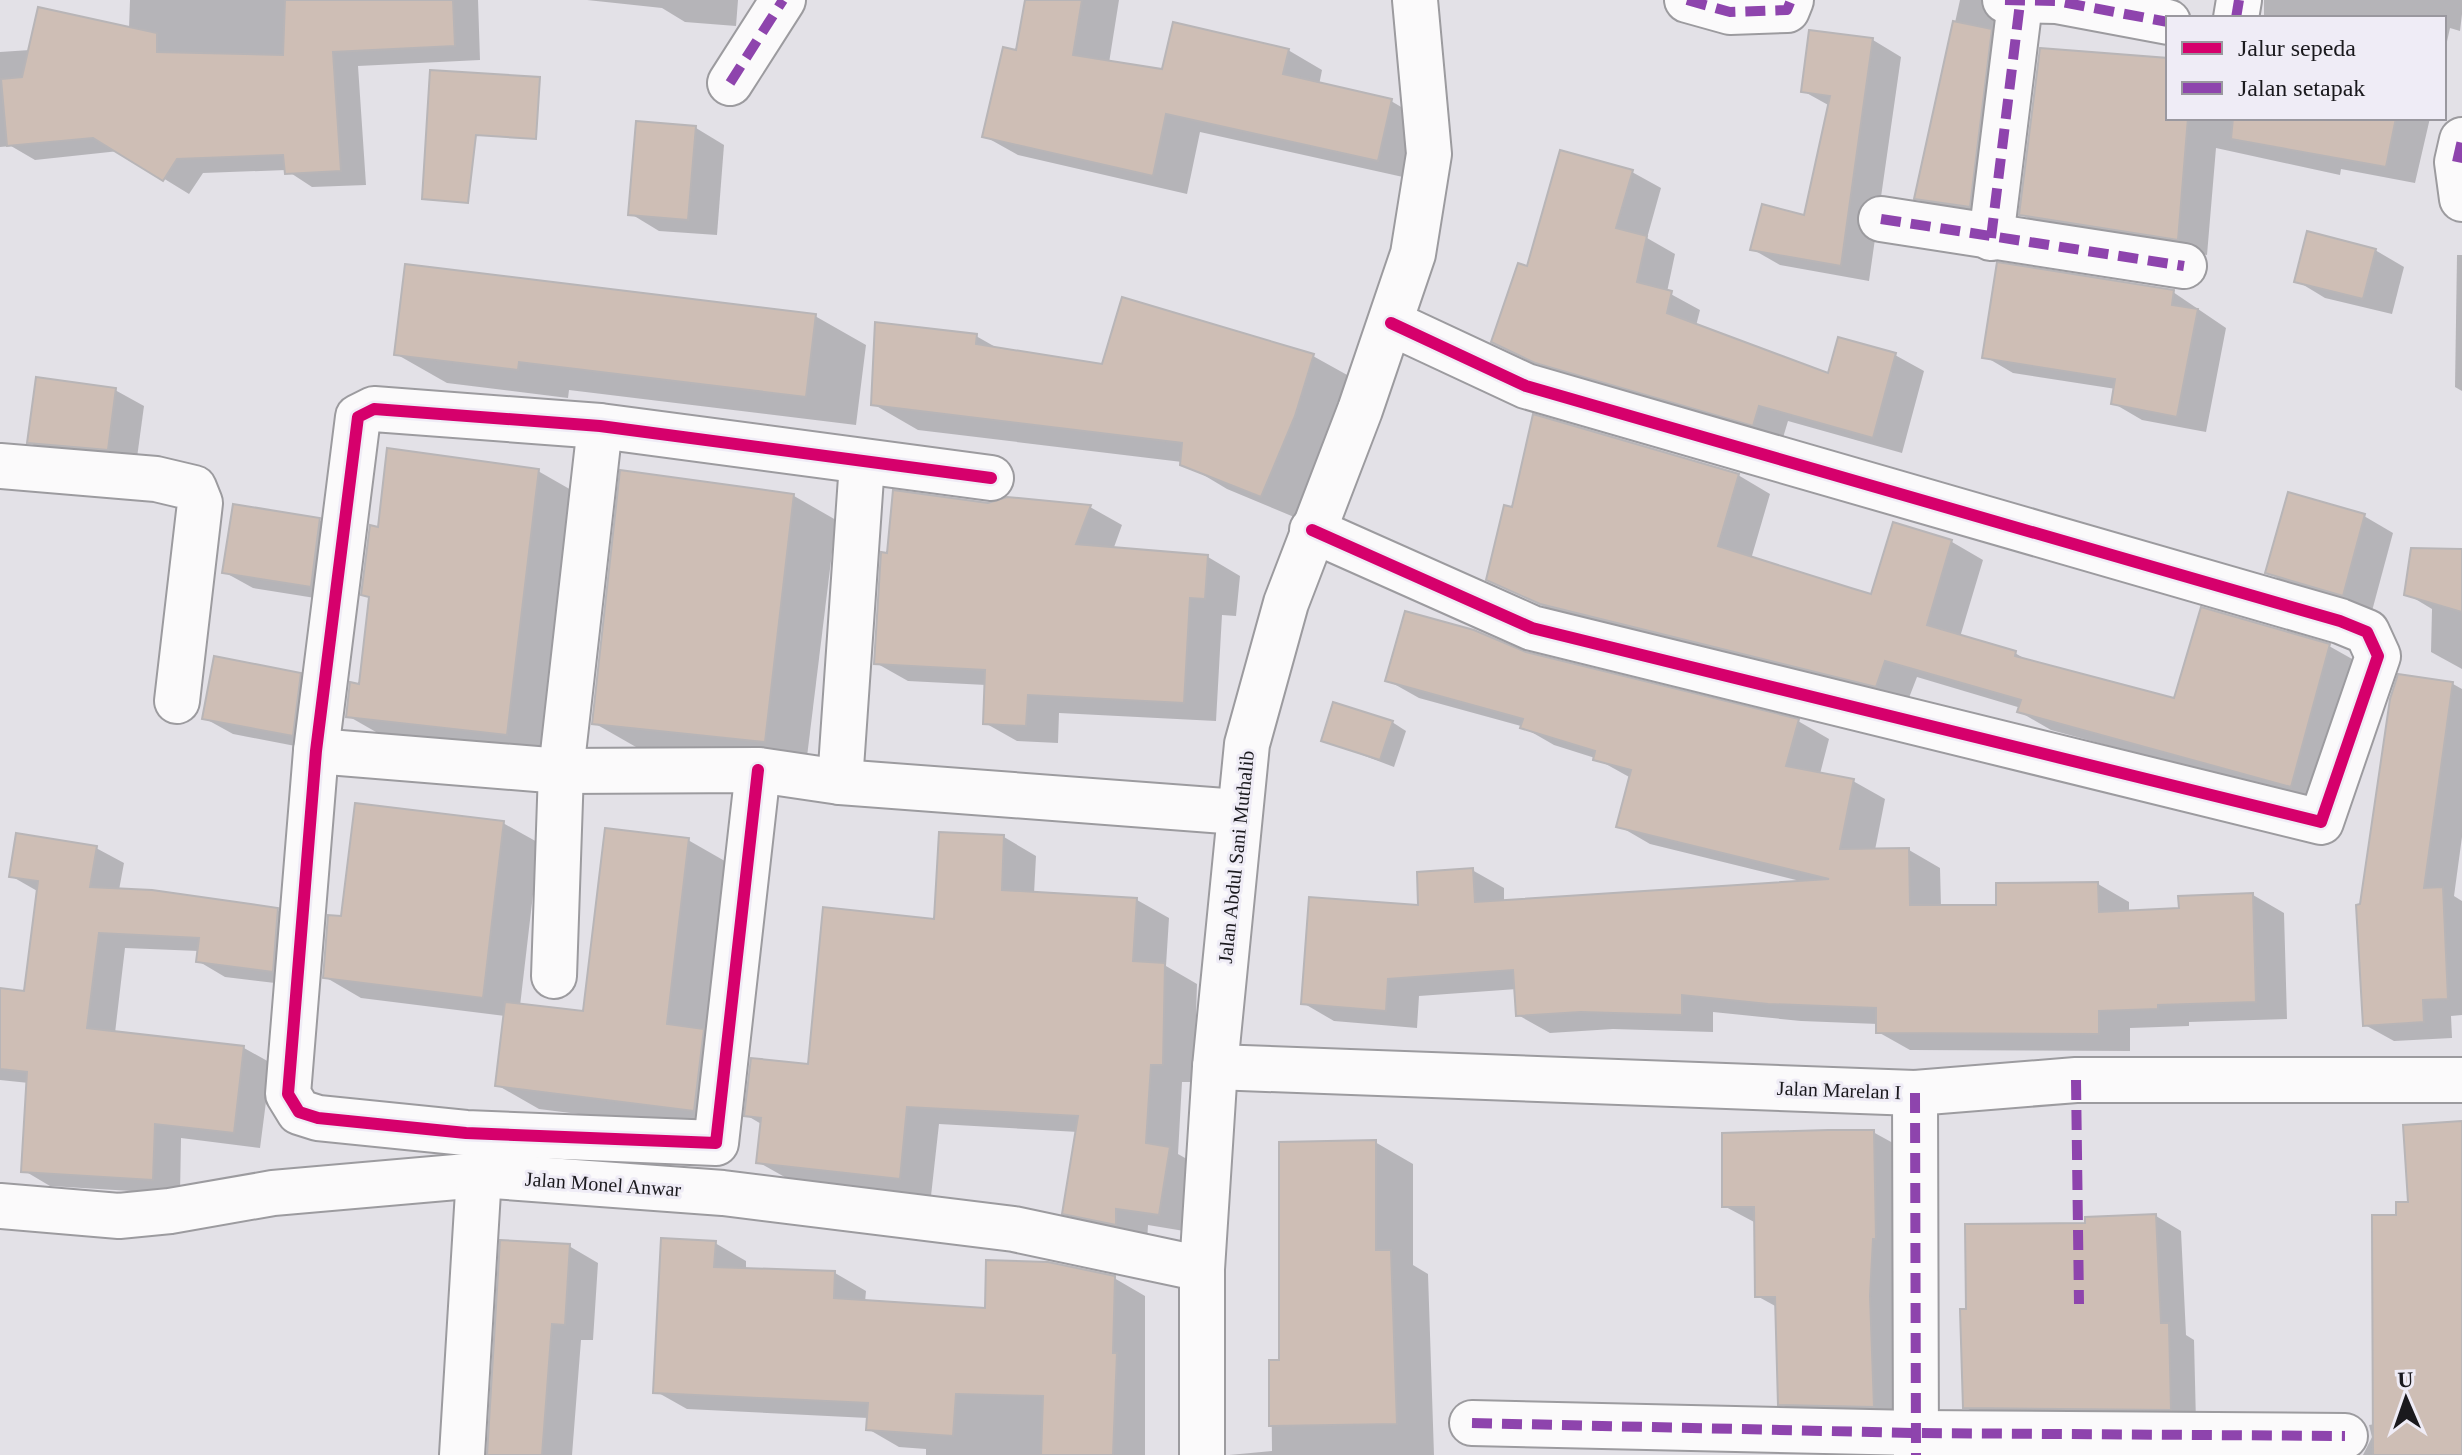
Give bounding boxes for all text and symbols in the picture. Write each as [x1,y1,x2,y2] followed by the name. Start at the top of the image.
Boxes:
[2166,16,2446,120] legend
[2238,35,2356,61] text: Jalur sepeda
[2238,75,2365,101] text: Jalan setapak
[1214,749,1258,965] street label: Jalan Abdul Sani Muthalib
[1776,1077,1902,1103] street label: Jalan Marelan I
[524,1168,682,1200] street label: Jalan Monel Anwar
[2366,1359,2446,1439] north arrow
[2397,1367,2414,1392] text: U

